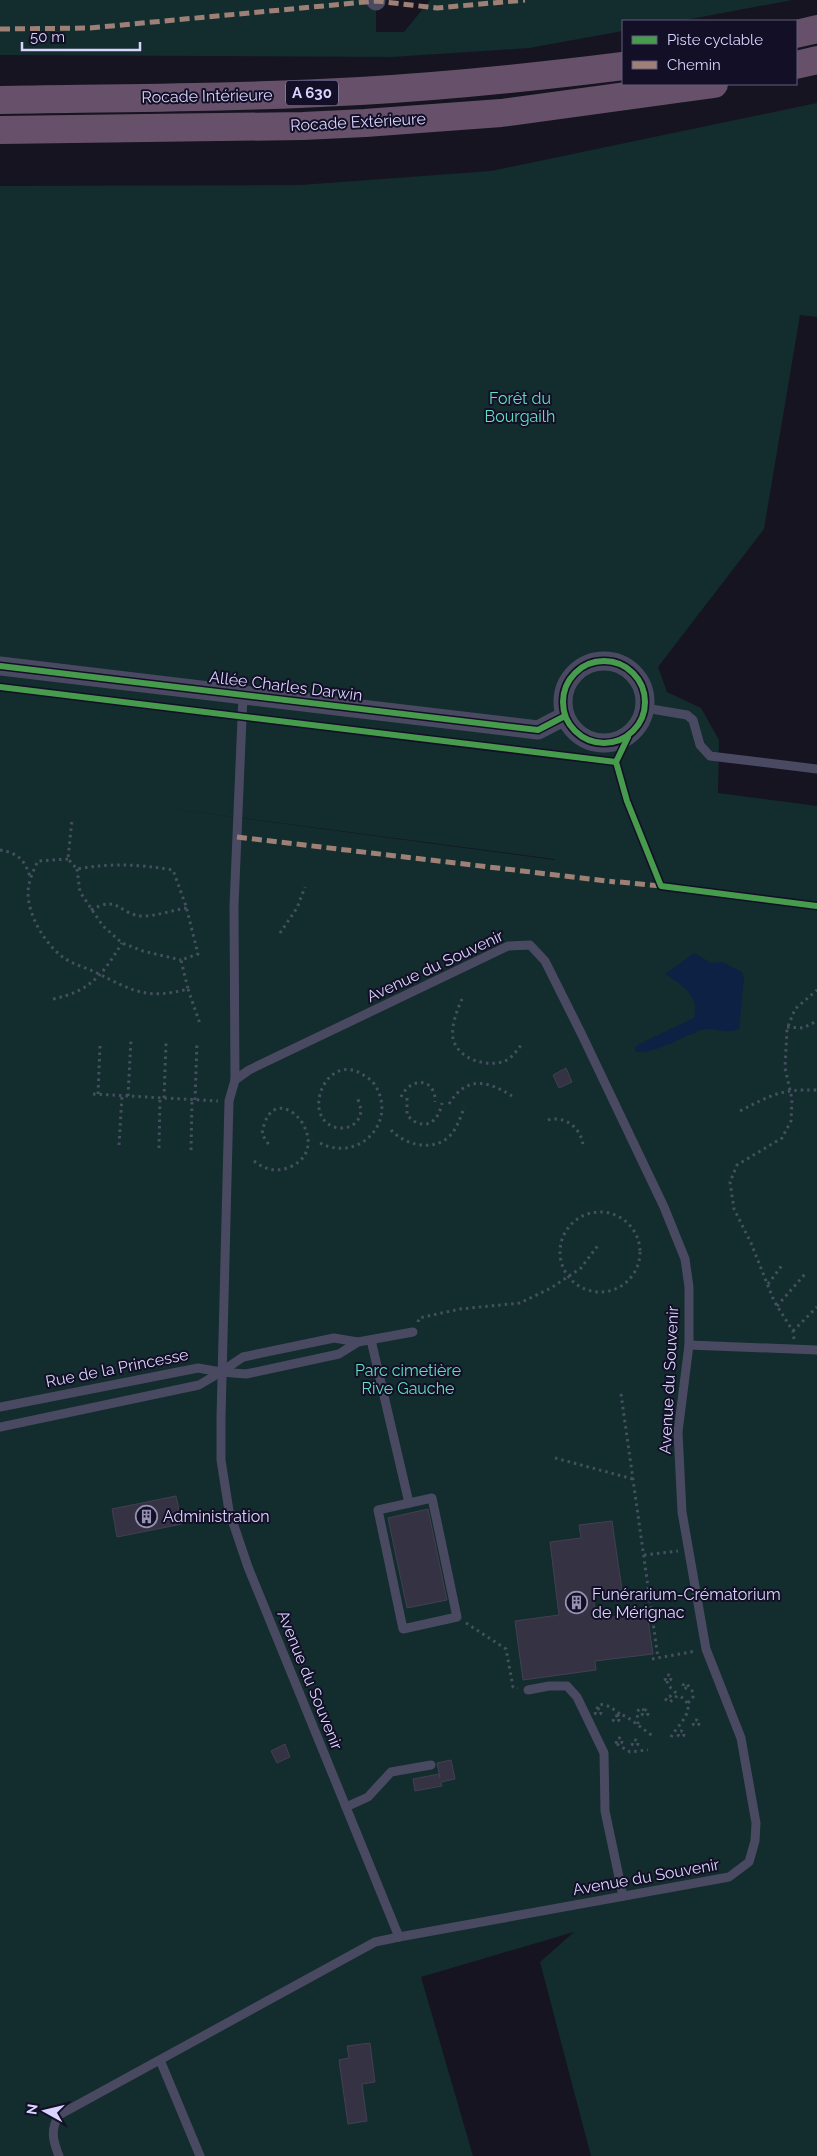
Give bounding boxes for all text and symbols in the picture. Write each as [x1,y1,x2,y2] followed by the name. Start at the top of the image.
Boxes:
[22,20,140,52] scale bar
[622,20,797,85] legend
[30,28,65,46] text: 50 m
[667,31,763,49] text: Piste cyclable
[667,56,721,74] text: Chemin
[286,80,338,106] road number: A 630
[141,85,273,107] street label: Rocade Intérieure
[290,109,426,135] street label: Rocade Extérieure
[485,389,555,426] park label: Forêt du Bourgailh
[208,667,364,705] street label: Allée Charles Darwin
[364,926,507,1006] street label: Avenue du Souvenir
[656,1305,682,1455] street label: Avenue du Souvenir
[44,1345,190,1391] street label: Rue de la Princesse
[355,1361,461,1398] park label: Parc cimetière Rive Gauche
[135,1504,159,1528] building icon: Administration
[163,1507,270,1526] place label: Administration
[592,1585,781,1622] place label: Funérarium-Crématorium de Mérignac
[564,1591,588,1615] building icon: Funérarium-Crématorium de Mérignac
[273,1608,347,1753] street label: Avenue du Souvenir
[571,1855,721,1899] street label: Avenue du Souvenir
[20,2086,70,2136] north arrow
[23,2103,41,2116] text: N

